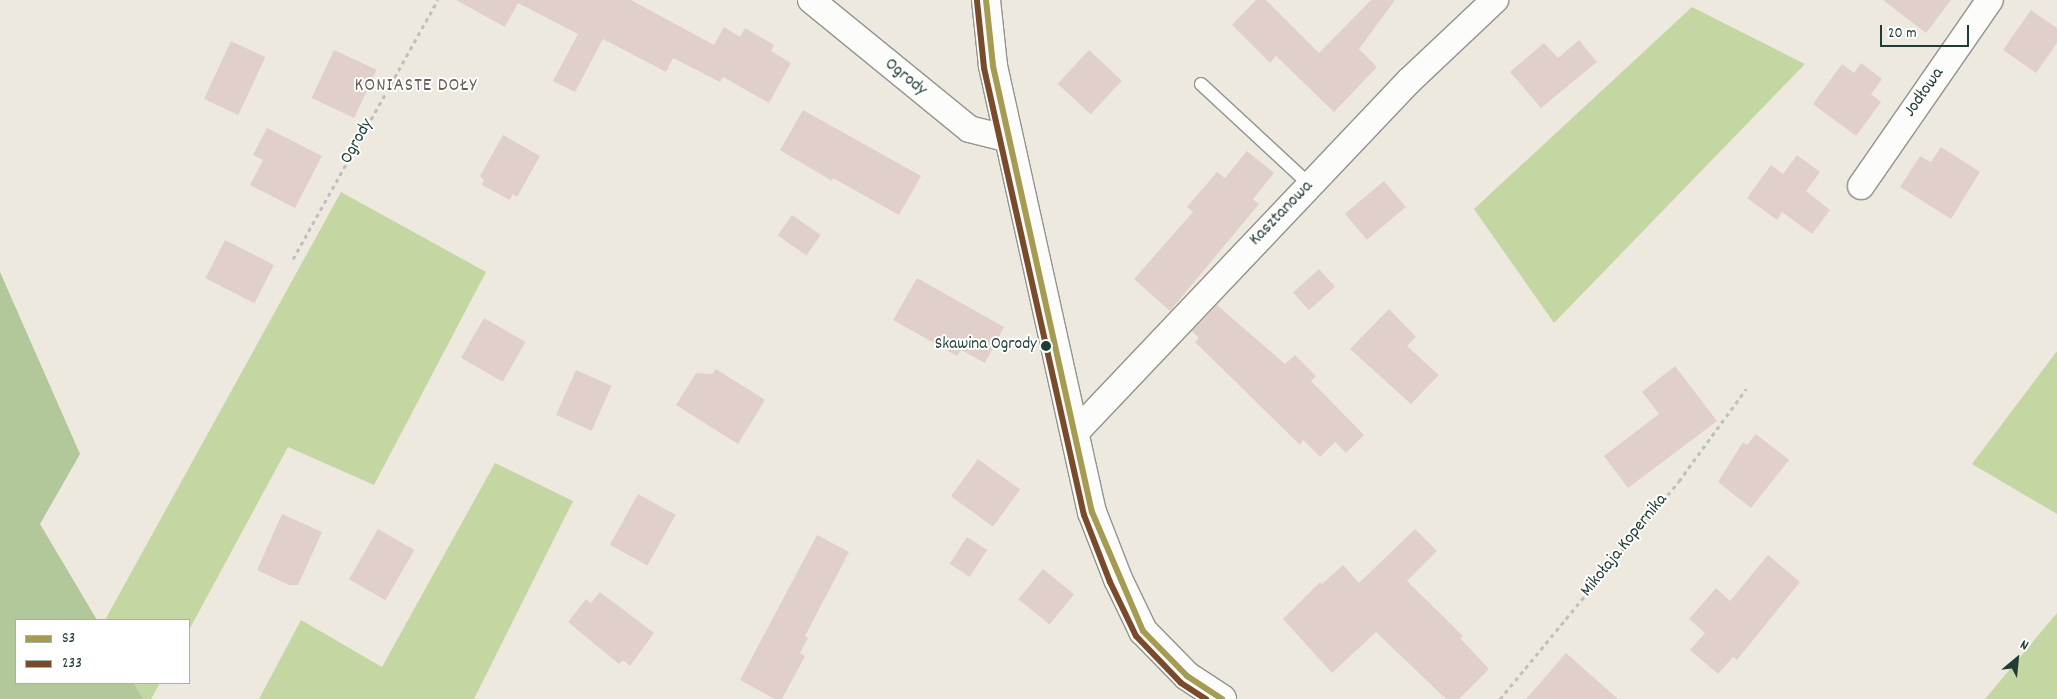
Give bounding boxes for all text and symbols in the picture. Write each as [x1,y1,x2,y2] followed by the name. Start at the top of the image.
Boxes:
[1882,15,1971,47] scale bar
[1888,23,1916,45] text: 20 m
[879,54,931,102] street label: Ogrody
[1900,64,1950,122] street label: Jodłowa
[353,76,479,98] district label: KONIASTE DOŁY
[337,115,379,169] street label: Ogrody
[1246,177,1318,251] street label: Kasztanowa
[935,336,1037,356] place label: Skawina Ogrody
[1041,341,1051,351] marker: Skawina Ogrody
[1577,490,1673,602] street label: Mikołaja Kopernika
[15,619,190,684] legend
[62,628,75,650] text: S3
[1992,634,2042,684] north arrow
[2016,635,2032,656] text: N
[62,653,82,675] text: 233

